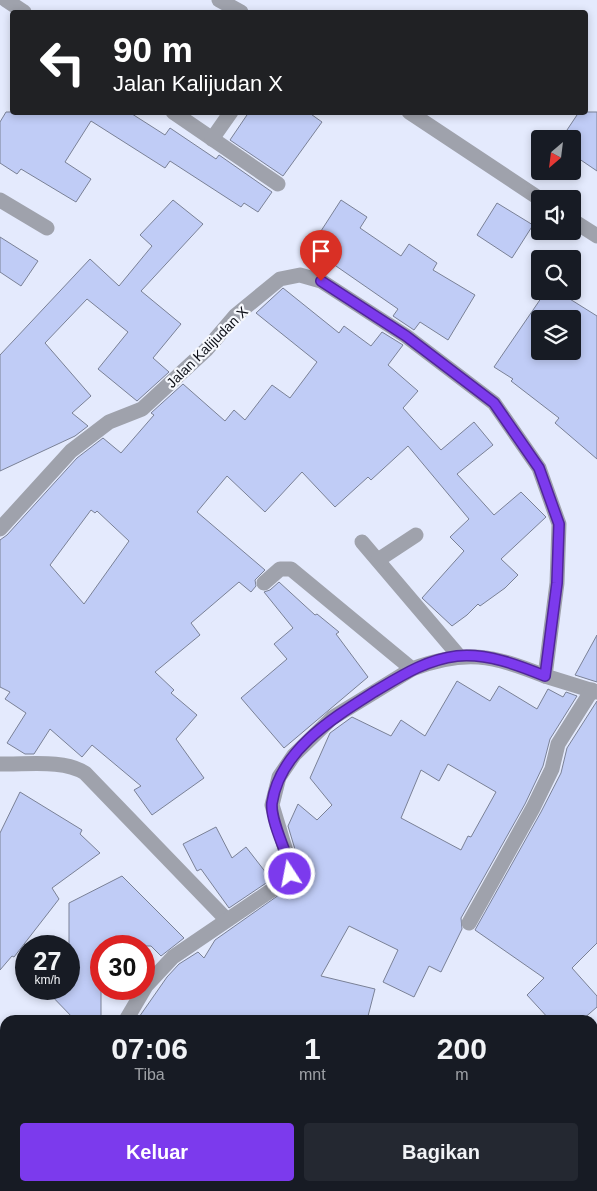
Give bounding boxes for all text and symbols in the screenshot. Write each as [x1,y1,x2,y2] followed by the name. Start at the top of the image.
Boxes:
[30,30,95,95] icon: left
[113,30,193,69] text: 90 m
[113,71,283,96] text: Jalan Kalijudan X
[531,130,581,180] north arrow
[531,130,581,360] map controls
[531,190,581,240] button: sound
[300,230,342,281] pin
[307,237,335,265] icon: arrive
[531,250,581,300] button: search
[163,303,251,391] street label: Jalan Kalijudan X
[531,310,581,360] button: layers
[263,847,315,899] position arrow
[90,935,155,1000] speed limit sign: 30
[34,947,61,975] text: 27
[34,973,61,987] text: km/h
[111,1032,188,1065] text: 07:06
[304,1032,321,1065] text: 1
[437,1032,487,1065] text: 200
[134,1066,165,1083] text: Tiba
[299,1066,326,1083] text: mnt
[455,1066,468,1083] text: m
[20,1123,294,1181] button: Keluar
[304,1123,578,1181] button: Bagikan

